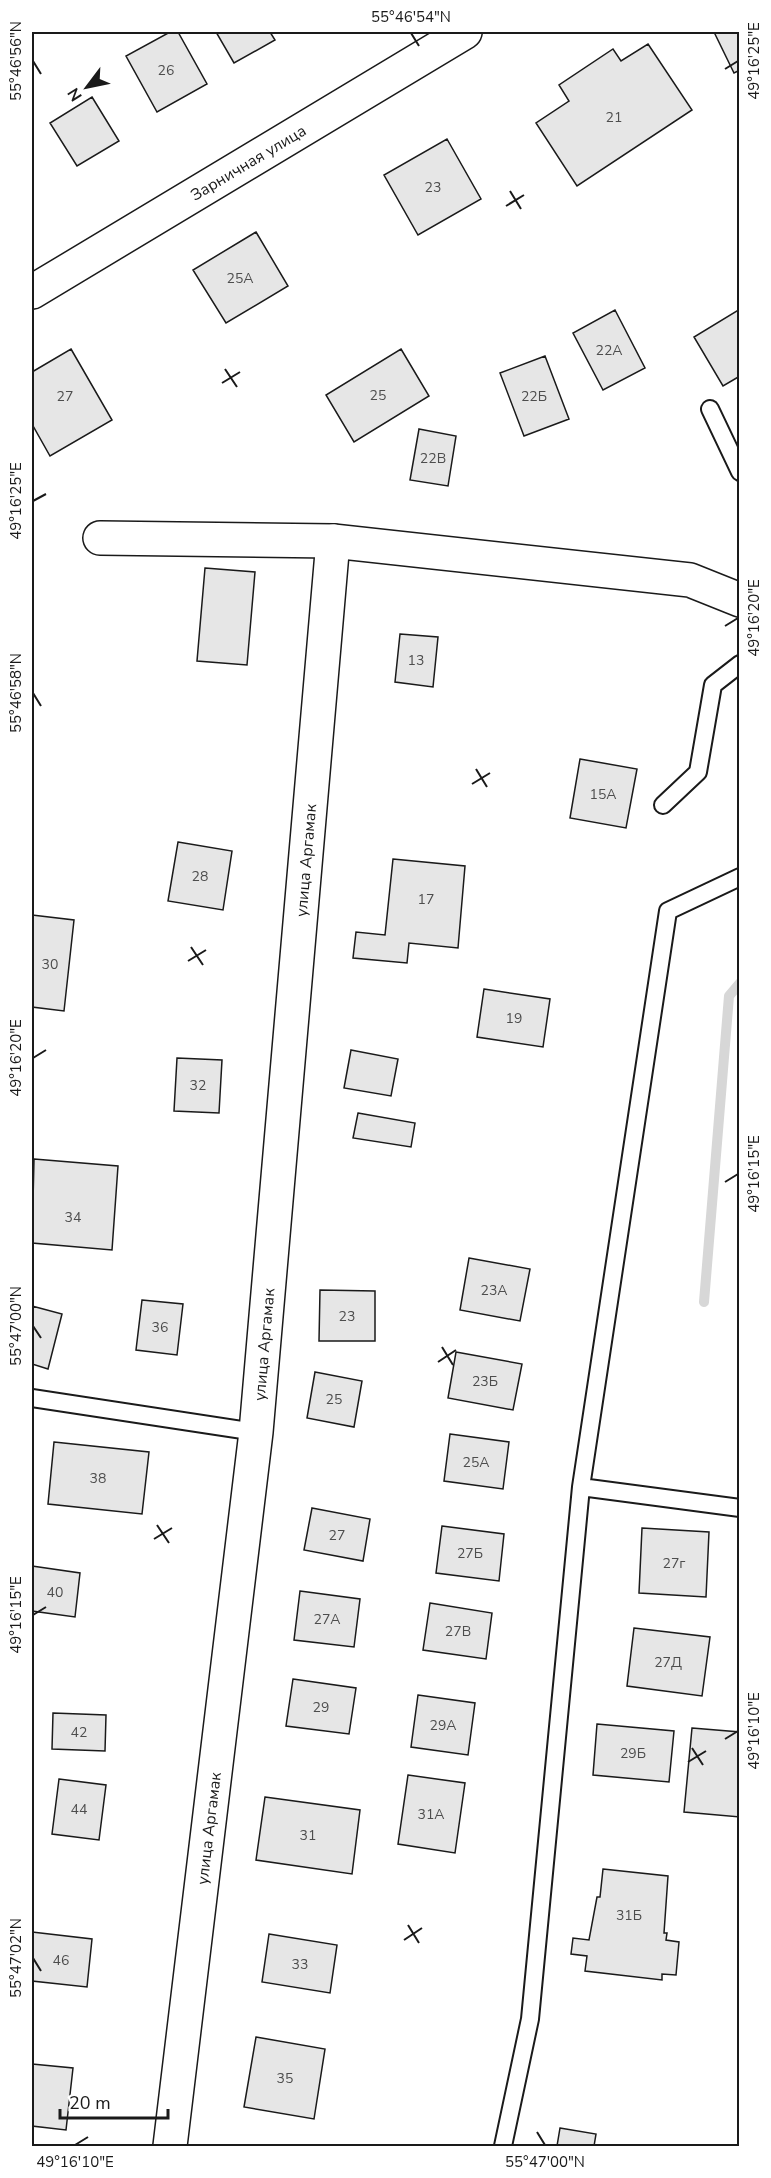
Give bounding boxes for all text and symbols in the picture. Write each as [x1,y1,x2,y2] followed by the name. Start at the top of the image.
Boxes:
[371,7,451,27] text: 55°46'54"N
[6,21,26,101] text: 55°46'56"N
[744,22,764,100] text: 49°16'25"E
[57,57,117,117] north arrow
[158,61,174,80] house number: 26
[63,84,88,105] text: N
[606,108,622,127] house number: 21
[187,120,311,206] street label: Зарничная улица
[425,178,441,197] house number: 23
[226,269,254,288] house number: 25А
[595,341,623,360] house number: 22А
[370,386,386,405] house number: 25
[57,387,73,406] house number: 27
[521,387,547,406] house number: 22Б
[420,449,446,468] house number: 22В
[6,462,26,540] text: 49°16'25"E
[744,579,764,657] text: 49°16'20"E
[408,651,424,670] house number: 13
[6,653,26,733] text: 55°46'58"N
[589,785,617,804] house number: 15А
[291,802,322,918] street label: улица Аргамак
[192,867,208,886] house number: 28
[418,890,434,909] house number: 17
[42,955,58,974] house number: 30
[506,1009,522,1028] house number: 19
[6,1019,26,1097] text: 49°16'20"E
[190,1076,206,1095] house number: 32
[744,1135,764,1213] text: 49°16'15"E
[65,1208,81,1227] house number: 34
[480,1281,508,1300] house number: 23А
[6,1286,26,1366] text: 55°47'00"N
[249,1287,280,1402] street label: улица Аргамак
[339,1307,355,1326] house number: 23
[152,1318,168,1337] house number: 36
[472,1372,498,1391] house number: 23Б
[326,1390,342,1409] house number: 25
[462,1453,490,1472] house number: 25А
[90,1469,106,1488] house number: 38
[329,1526,345,1545] house number: 27
[457,1544,483,1563] house number: 27Б
[663,1554,685,1573] house number: 27г
[6,1576,26,1654] text: 49°16'15"E
[47,1583,63,1602] house number: 40
[313,1610,341,1629] house number: 27А
[445,1622,471,1641] house number: 27В
[654,1653,682,1672] house number: 27Д
[744,1692,764,1770] text: 49°16'10"E
[313,1698,329,1717] house number: 29
[429,1716,457,1735] house number: 29А
[71,1723,87,1742] house number: 42
[620,1744,646,1763] house number: 29Б
[192,1770,227,1886] street label: улица Аргамак
[71,1800,87,1819] house number: 44
[417,1805,445,1824] house number: 31А
[300,1826,316,1845] house number: 31
[616,1906,642,1925] house number: 31Б
[6,1918,26,1998] text: 55°47'02"N
[53,1951,69,1970] house number: 46
[292,1955,308,1974] house number: 33
[277,2069,293,2088] house number: 35
[60,2082,168,2120] scale bar
[69,2091,111,2115] text: 20 m
[36,2152,114,2172] text: 49°16'10"E
[505,2152,585,2172] text: 55°47'00"N

